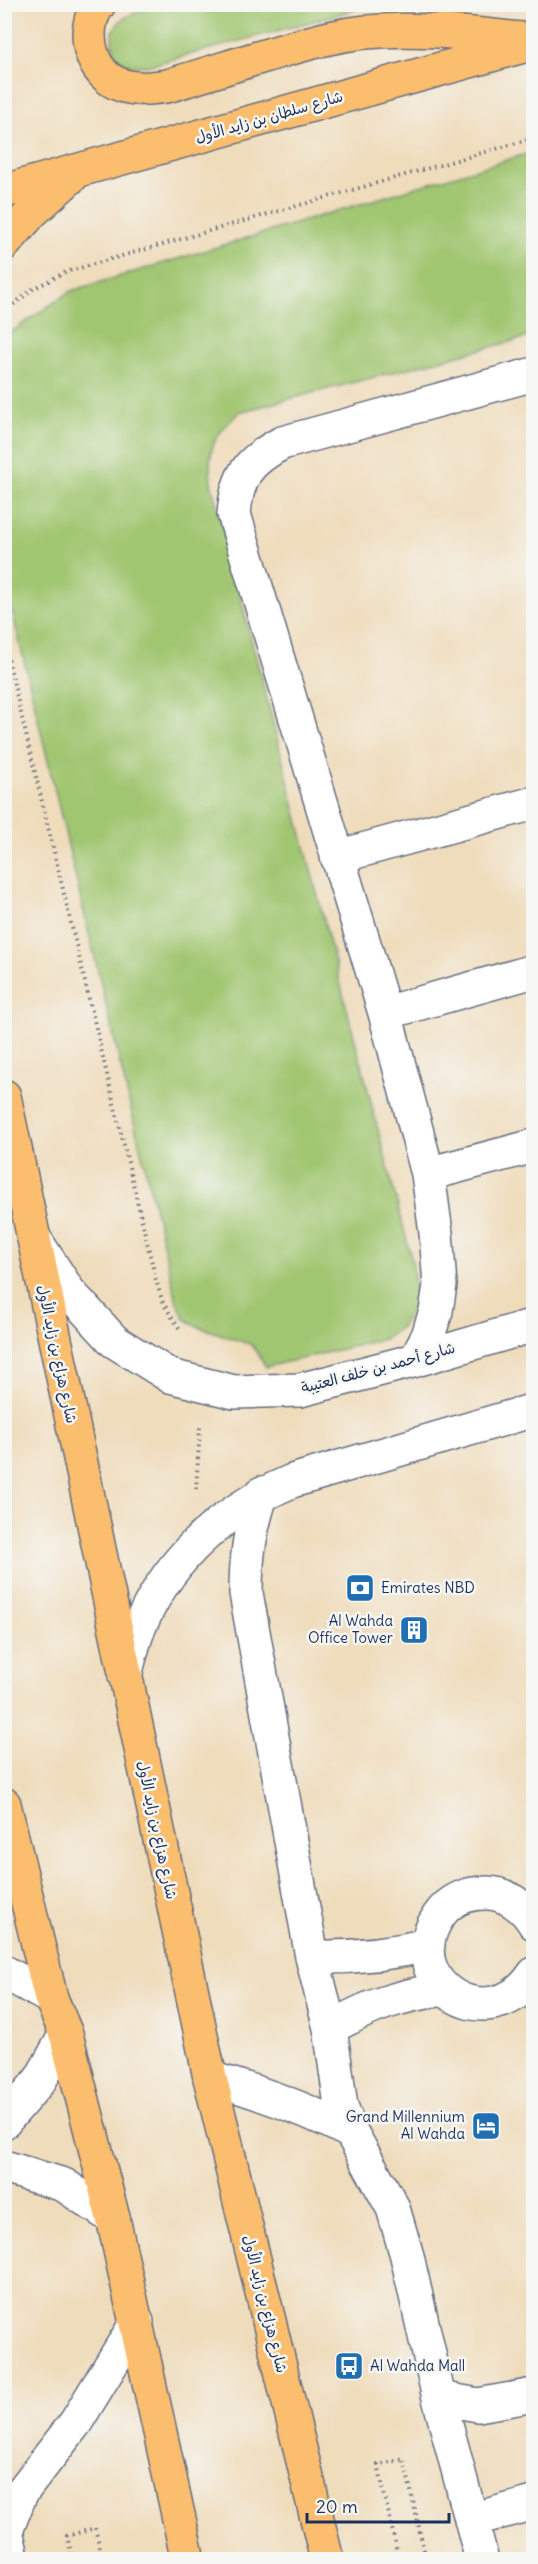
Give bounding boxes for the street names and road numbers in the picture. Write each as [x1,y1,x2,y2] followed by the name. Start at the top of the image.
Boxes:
[193,86,345,148] street label: شارع سلطان بن زايد الأول
[33,1283,81,1425] street label: شارع هزاع بن زايد الأول
[299,1338,457,1398] street label: شارع أحمد بن خلف العتيبة
[133,1759,181,1901] street label: شارع هزاع بن زايد الأول
[238,2233,292,2375] street label: شارع هزاع بن زايد الأول

